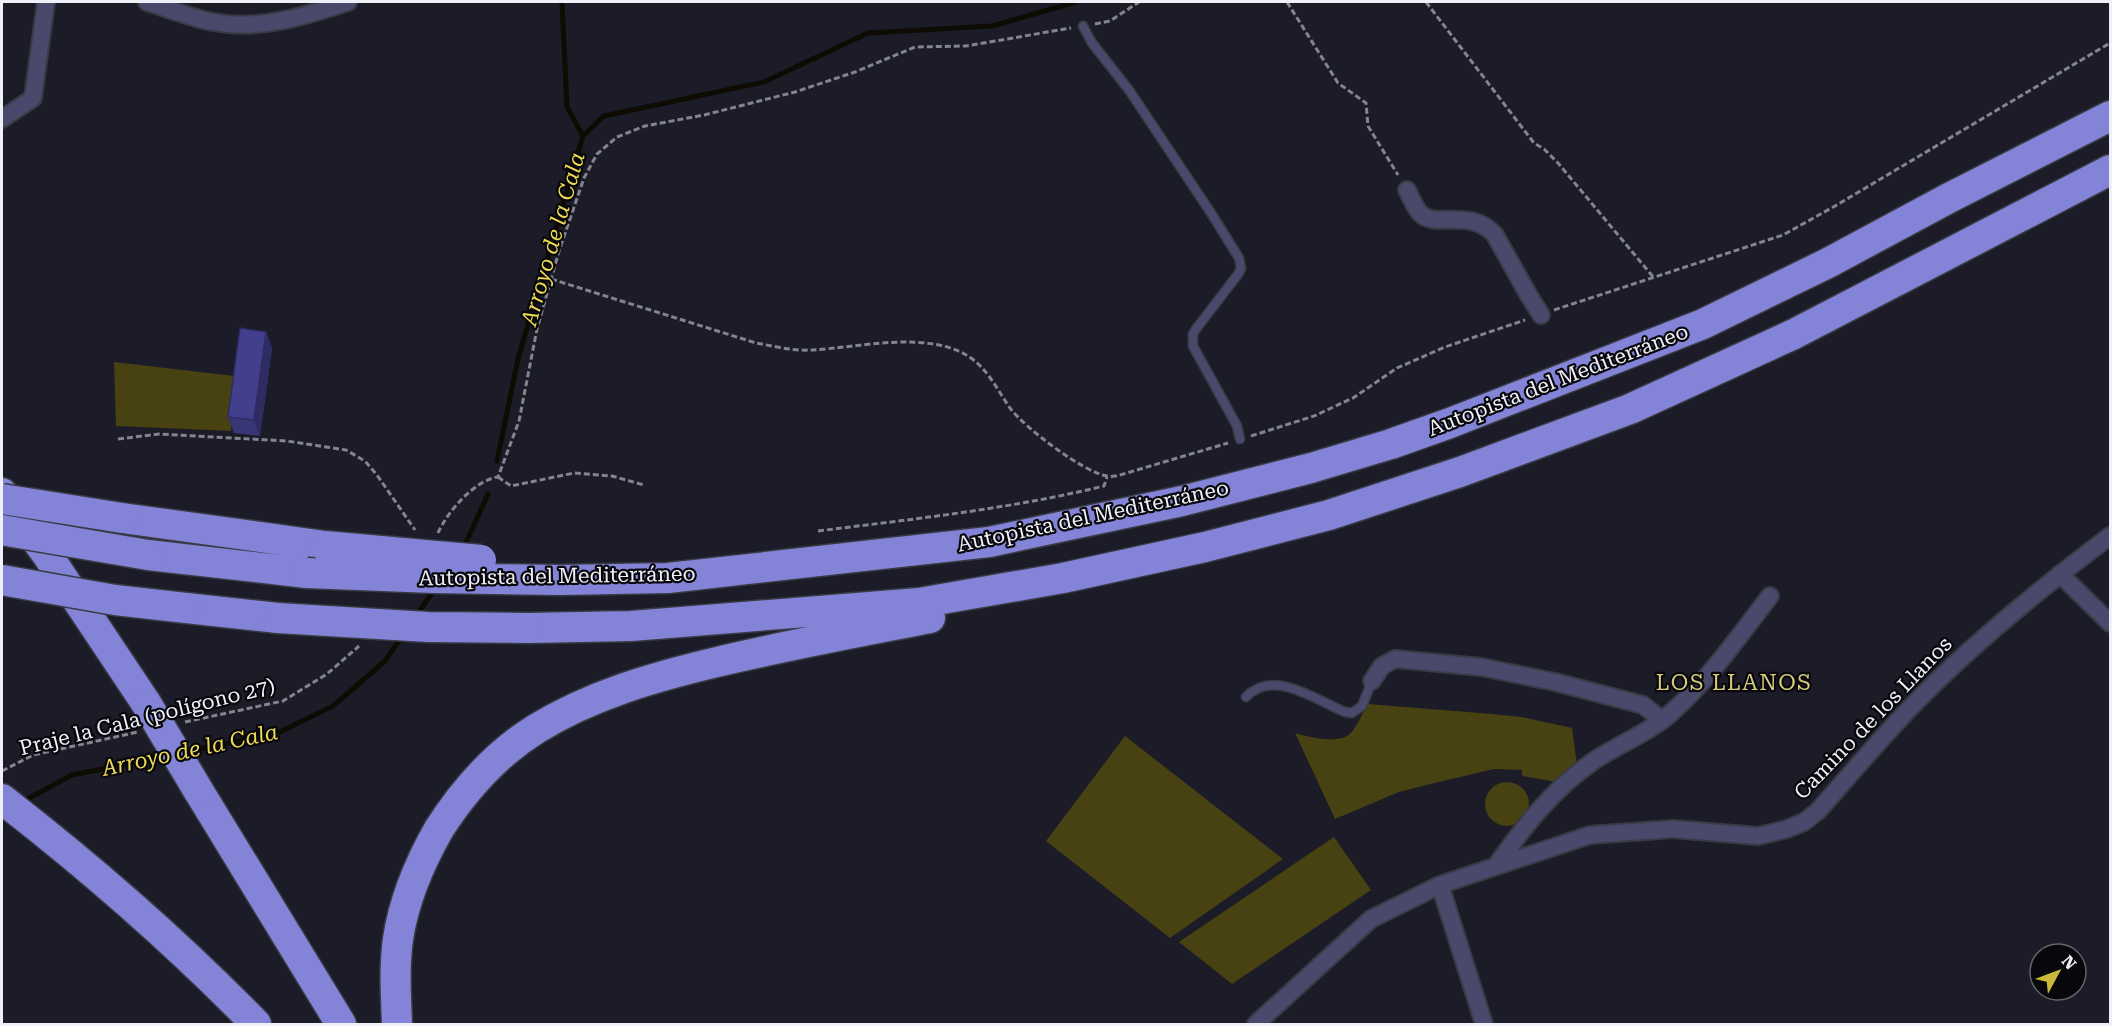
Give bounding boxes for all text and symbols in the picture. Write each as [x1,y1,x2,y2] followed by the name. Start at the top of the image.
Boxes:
[516,150,590,330] water label: Arroyo de la Cala
[1424,319,1692,441] street label: Autopista del Mediterráneo
[955,475,1231,557] street label: Autopista del Mediterráneo
[418,562,696,590] street label: Autopista del Mediterráneo
[1789,632,1957,804] street label: Camino de los Llanos
[1656,670,1812,695] district label: LOS LLANOS
[17,674,277,760] street label: Praje la Cala (polígono 27)
[98,719,280,781] water label: Arroyo de la Cala
[2028,942,2088,1002] north arrow
[2058,952,2080,973] text: N

